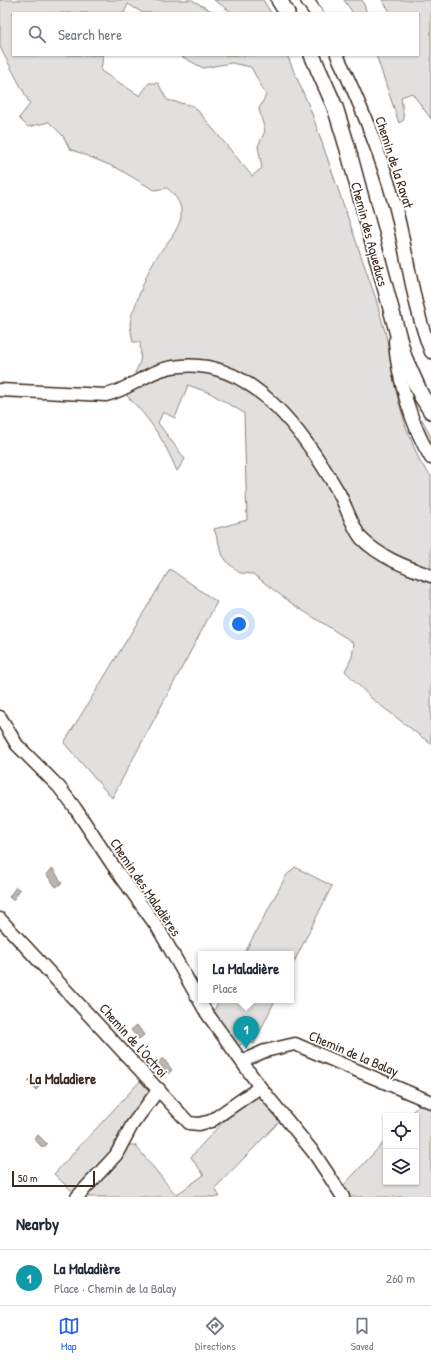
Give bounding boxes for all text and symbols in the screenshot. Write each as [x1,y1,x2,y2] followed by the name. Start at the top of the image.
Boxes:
[12,12,419,56] search box
[26,23,48,45] icon: search
[58,24,122,45] text: Search here
[371,114,419,211] street label: Chemin de la Ravat
[346,180,393,289] street label: Chemin des Aqueducs
[229,614,249,634] your location
[106,834,186,940] street label: Chemin des Maladières
[198,951,294,1003] popup
[213,958,279,979] text: La Maladière
[213,979,238,997] text: Place
[96,999,172,1081] street label: Chemin de l'Octroi
[233,1016,259,1049] pin: 1
[306,1026,402,1081] street label: Chemin de la Balay
[30,1068,96,1089] district label: La Maladiere
[383,1113,419,1185] map controls
[383,1113,419,1149] button: locate
[383,1149,419,1185] button: layers
[12,1169,95,1188] scale bar
[18,1171,38,1185] text: 50 m
[16,1212,59,1235] text: Nearby
[54,1258,121,1279] text: La Maladière
[27,1269,31,1287] text: 1
[386,1269,415,1287] text: 260 m
[54,1279,177,1297] text: Place · Chemin de la Balay
[58,1315,80,1353] tab: Map
[195,1315,236,1353] tab: Directions
[351,1315,373,1353] tab: Saved

